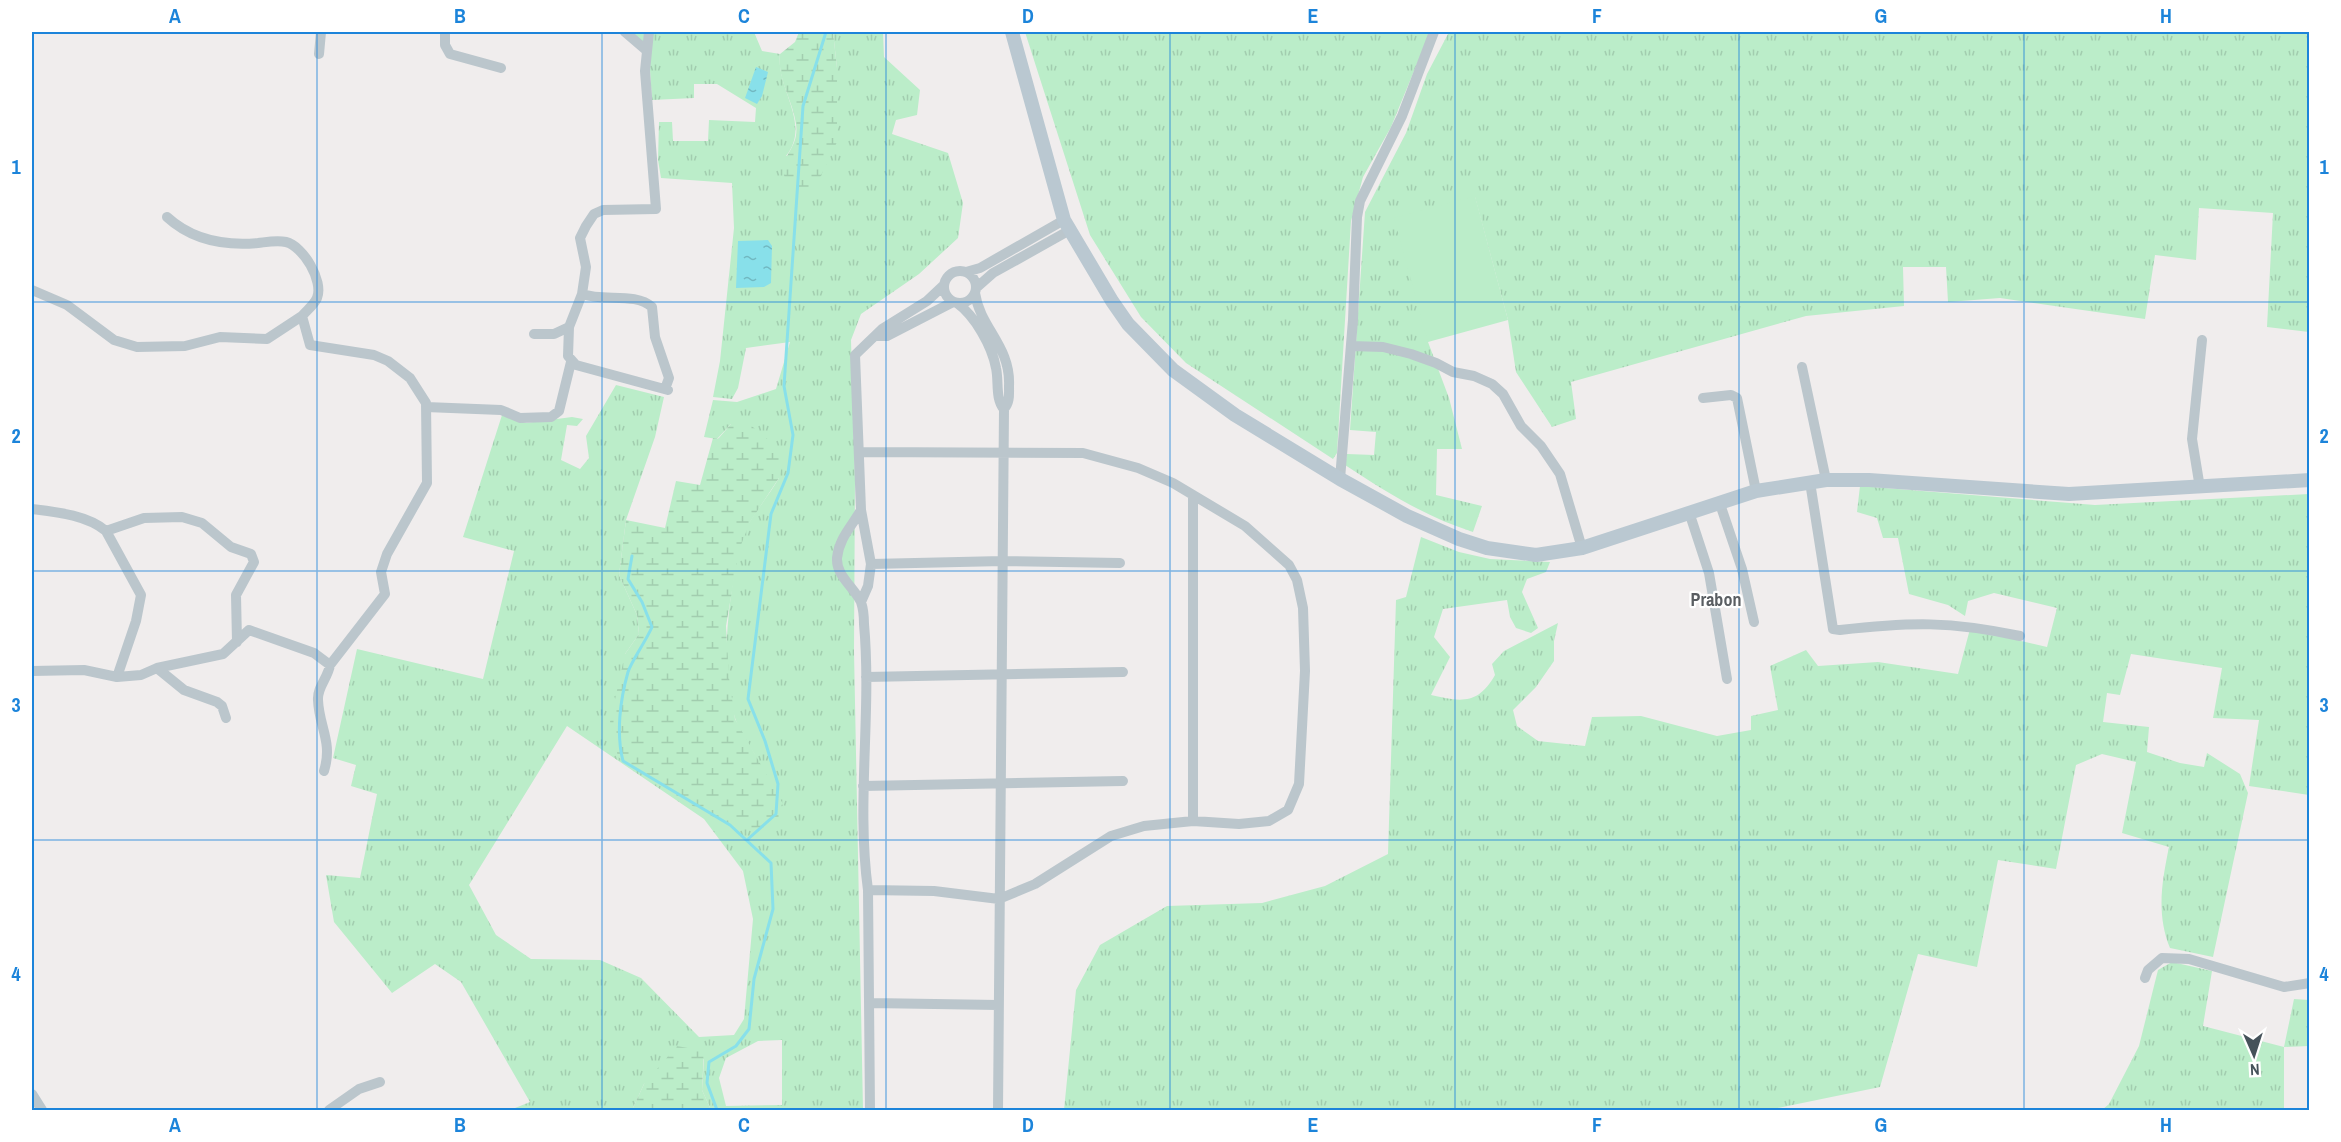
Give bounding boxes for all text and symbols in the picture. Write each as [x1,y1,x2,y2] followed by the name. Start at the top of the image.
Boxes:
[169,2,181,29] text: A
[454,2,466,29] text: B
[738,2,750,29] text: C
[1022,2,1034,29] text: D
[1308,2,1319,29] text: E
[1592,2,1602,29] text: F
[1875,2,1887,29] text: G
[2160,2,2172,29] text: H
[11,153,21,180] text: 1
[2319,153,2329,180] text: 1
[11,422,21,449] text: 2
[2319,422,2329,449] text: 2
[1691,587,1741,612] district label: Prabon
[11,691,21,718] text: 3
[2319,691,2329,718] text: 3
[11,960,21,987] text: 4
[2319,960,2329,987] text: 4
[2224,1025,2284,1085] north arrow
[2249,1059,2260,1081] text: N
[169,1111,181,1138] text: A
[454,1111,466,1138] text: B
[738,1111,750,1138] text: C
[1022,1111,1034,1138] text: D
[1308,1111,1319,1138] text: E
[1592,1111,1602,1138] text: F
[1875,1111,1887,1138] text: G
[2160,1111,2172,1138] text: H

